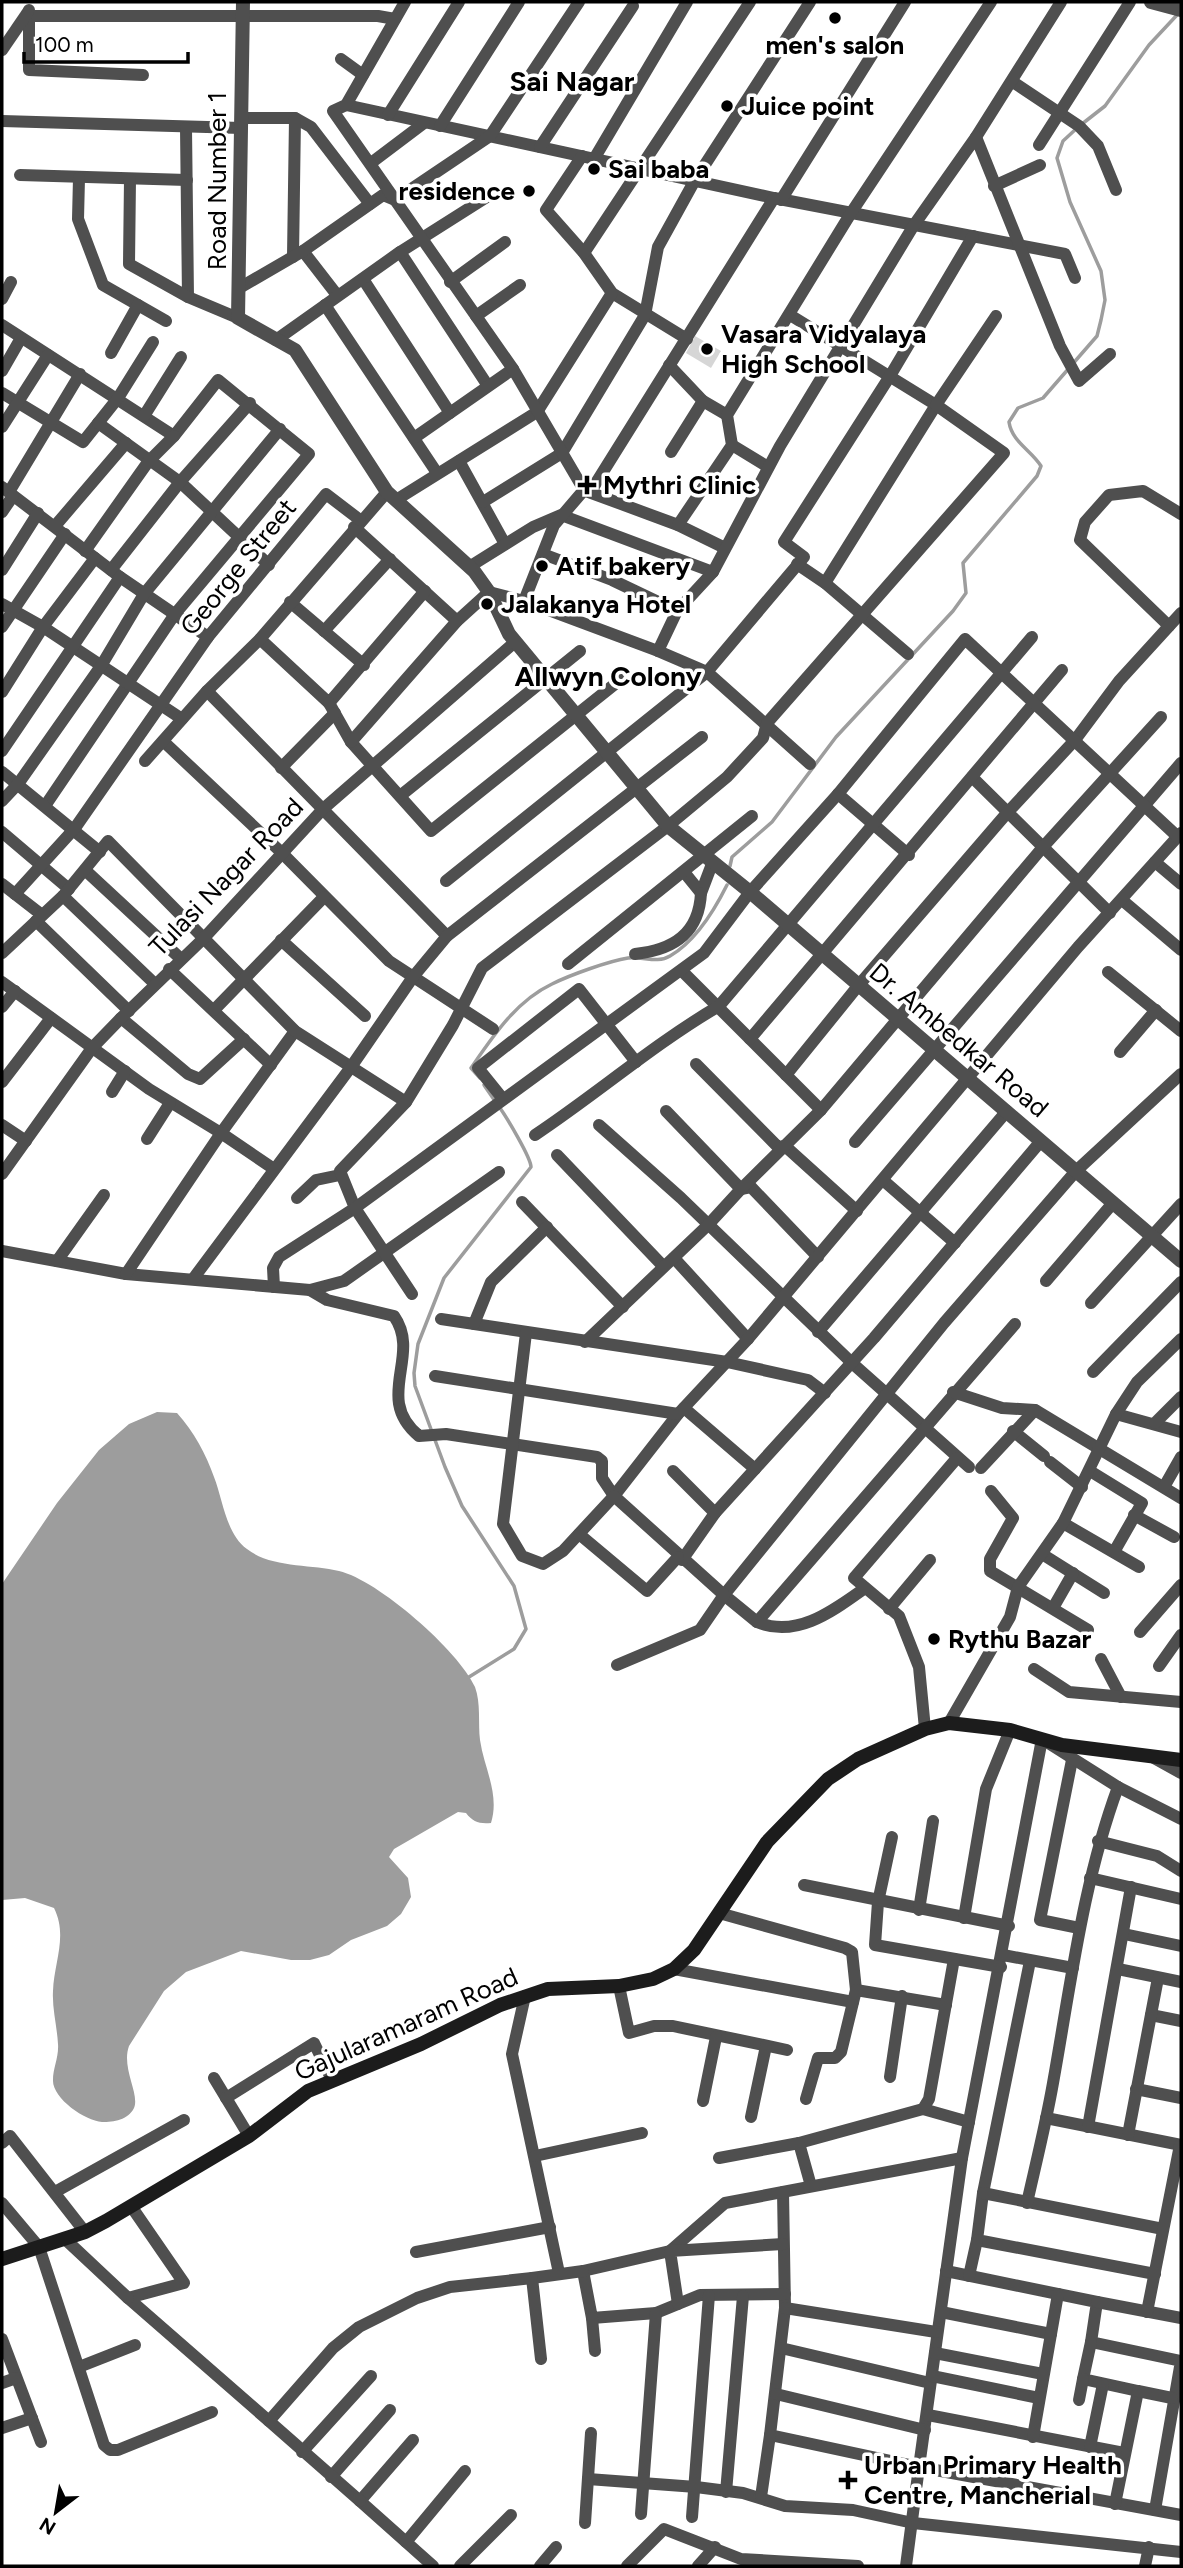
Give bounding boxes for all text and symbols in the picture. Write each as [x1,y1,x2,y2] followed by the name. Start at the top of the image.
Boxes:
[827,10,843,26] marker: men's salon
[24,21,189,65] scale bar
[766,29,904,61] place label: men's salon
[35,32,94,57] text: 100 m
[510,64,635,98] district label: Sai Nagar
[741,90,874,122] place label: Juice point
[201,92,233,270] street label: Road Number 1
[719,98,735,114] marker: Juice point
[608,153,709,185] place label: Sai baba
[586,161,602,177] marker: Sai baba
[399,175,515,207] place label: residence
[521,183,537,199] marker: residence
[721,318,926,380] place label: Vasara Vidyalaya High School
[699,341,715,357] marker: Vasara Vidyalaya High School
[603,469,756,501] place label: Mythri Clinic
[577,475,597,495] marker: Mythri Clinic
[173,492,303,642] street label: George Street
[556,550,690,582] place label: Atif bakery
[534,558,550,574] marker: Atif bakery
[501,588,691,620] place label: Jalakanya Hotel
[479,596,495,612] marker: Jalakanya Hotel
[514,659,702,693] district label: Allwyn Colony
[142,791,310,963] street label: Tulasi Nagar Road
[863,956,1055,1124] street label: Dr. Ambedkar Road
[948,1623,1092,1655] place label: Rythu Bazar
[926,1631,942,1647] marker: Rythu Bazar
[289,1960,523,2088] street label: Gajularamaram Road
[864,2449,1122,2511] place label: Urban Primary Health Centre, Mancherial
[838,2470,858,2490] marker: Urban Primary Health Centre, Mancherial
[21,2477,91,2547] north arrow
[35,2513,60,2540] text: N

